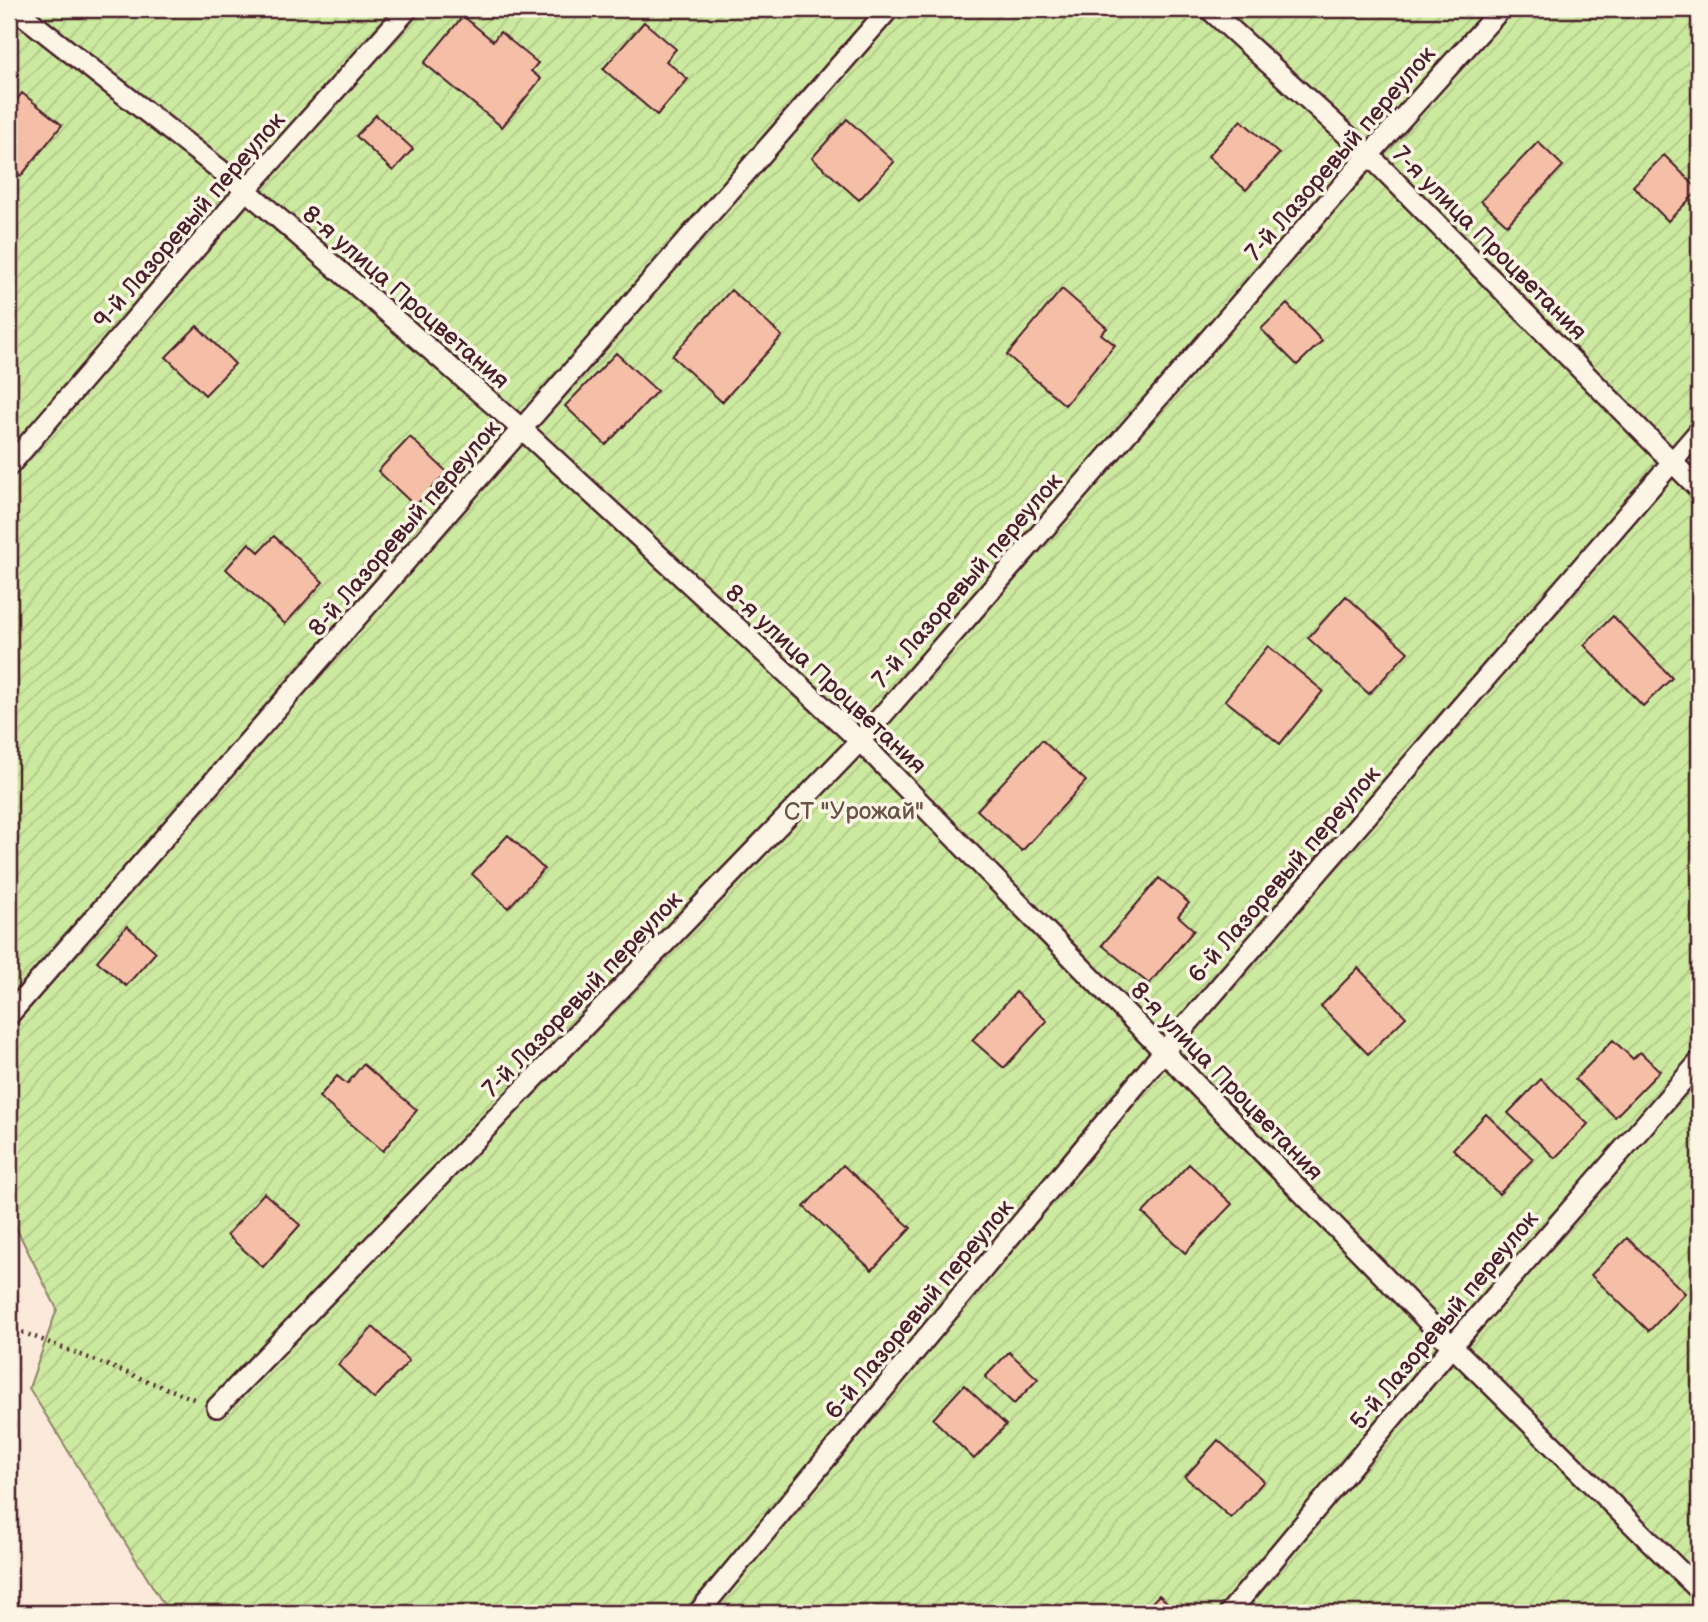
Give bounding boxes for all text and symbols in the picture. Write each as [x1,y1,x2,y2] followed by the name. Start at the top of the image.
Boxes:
[1239,40,1442,267] street label: 7-й Лазоревый переулок
[87,106,291,335] street label: 9-й Лазоревый переулок
[1387,140,1593,346] street label: 7-я улица Процветания
[296,200,515,395] street label: 8-я улица Процветания
[302,414,507,643] street label: 8-й Лазоревый переулок
[866,467,1069,694] street label: 7-й Лазоревый переулок
[719,578,932,780] street label: 8-я улица Процветания
[1182,760,1387,989] street label: 6-й Лазоревый переулок
[784,797,924,826] park label: СТ "Урожай"
[476,885,689,1103] street label: 7-й Лазоревый переулок
[1124,976,1329,1187] street label: 8-я улица Процветания
[819,1193,1020,1425] street label: 6-й Лазоревый переулок
[1344,1205,1545,1436] street label: 5-й Лазоревый переулок

